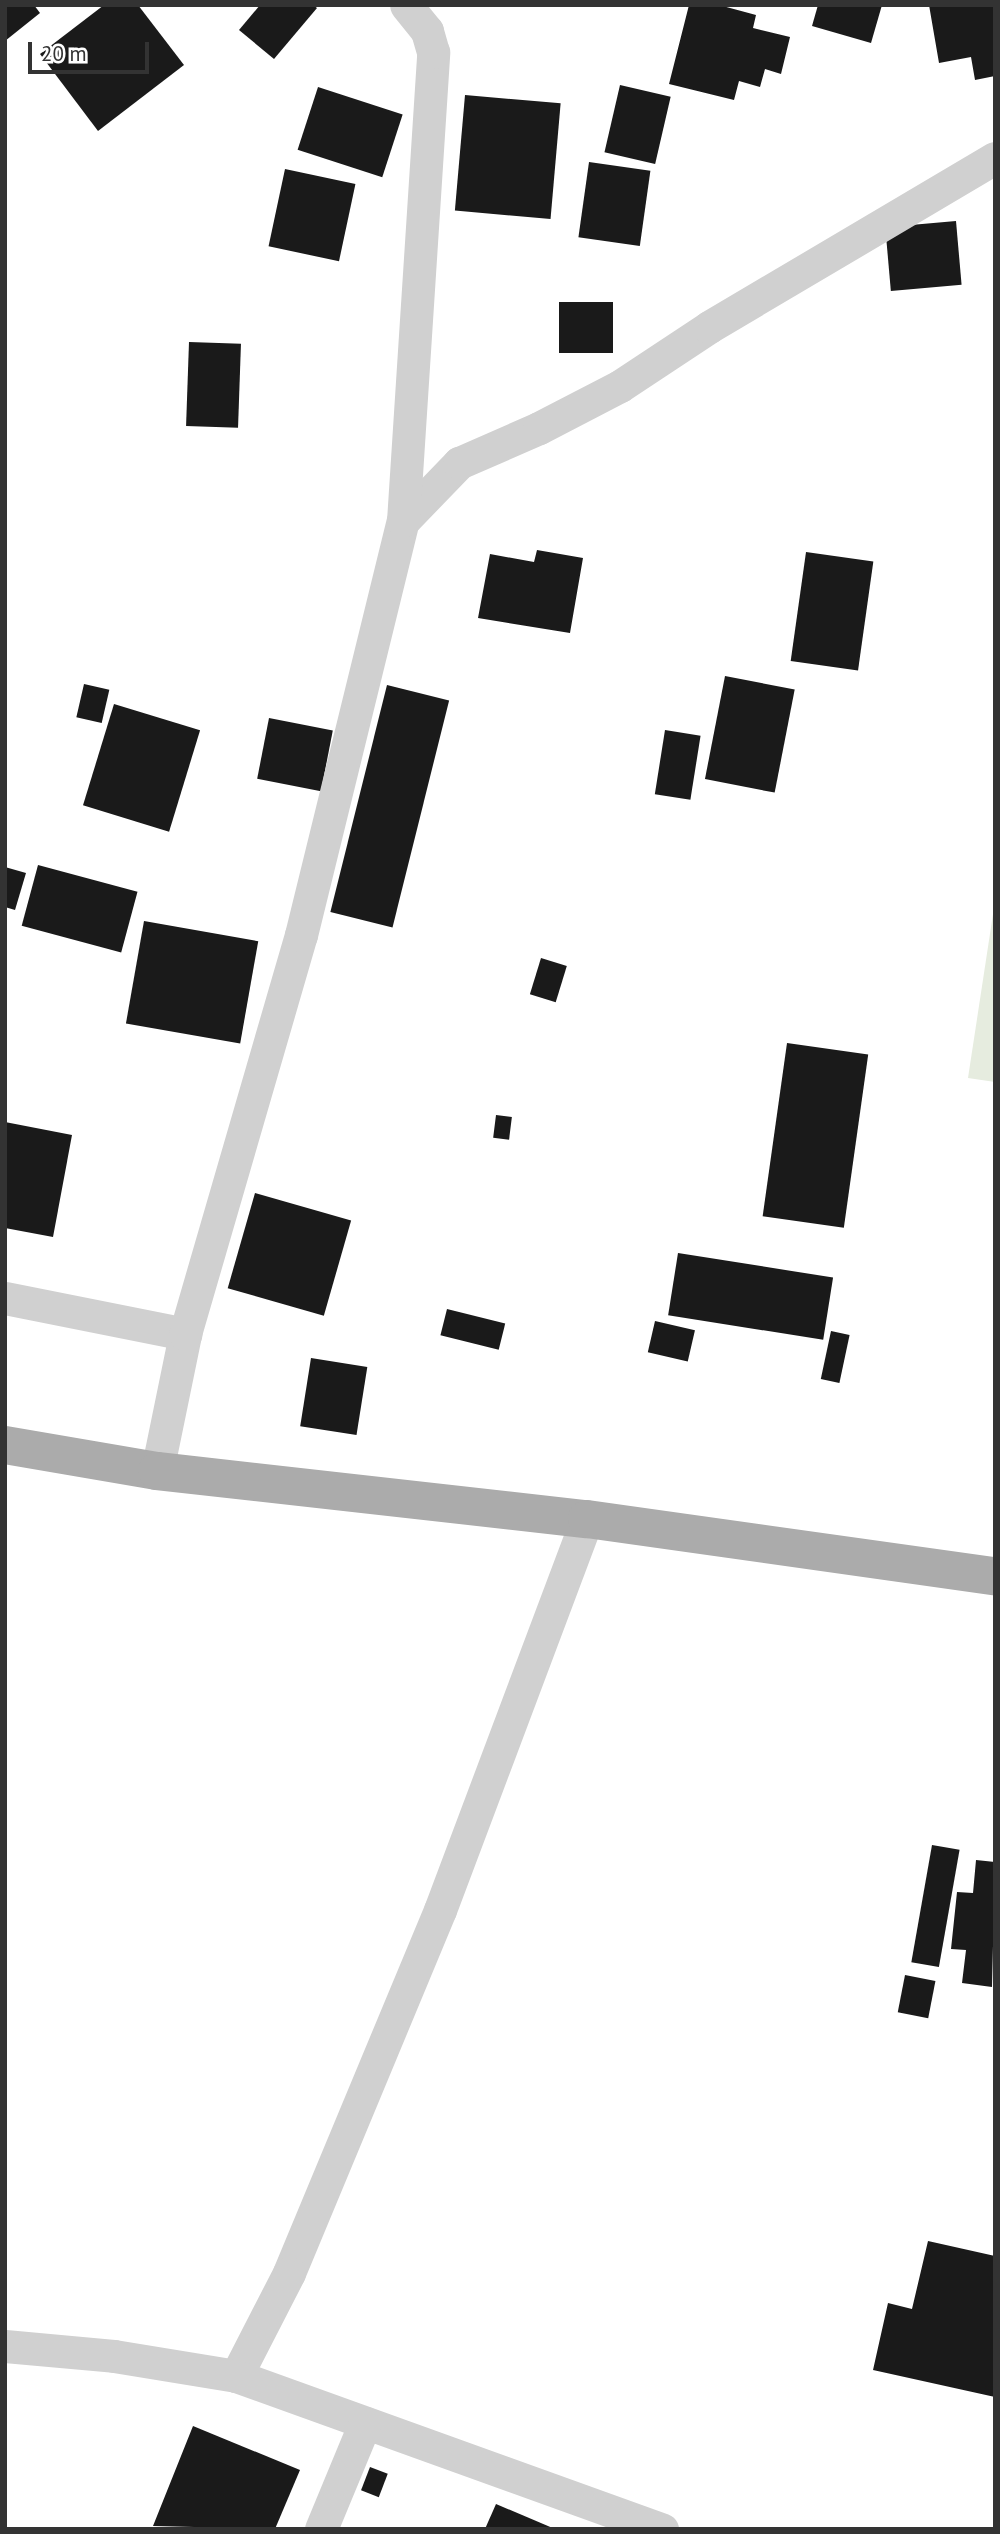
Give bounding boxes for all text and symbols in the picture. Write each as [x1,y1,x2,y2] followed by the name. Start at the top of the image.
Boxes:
[32,28,152,72] scale bar
[41,40,87,67] text: 20 m

